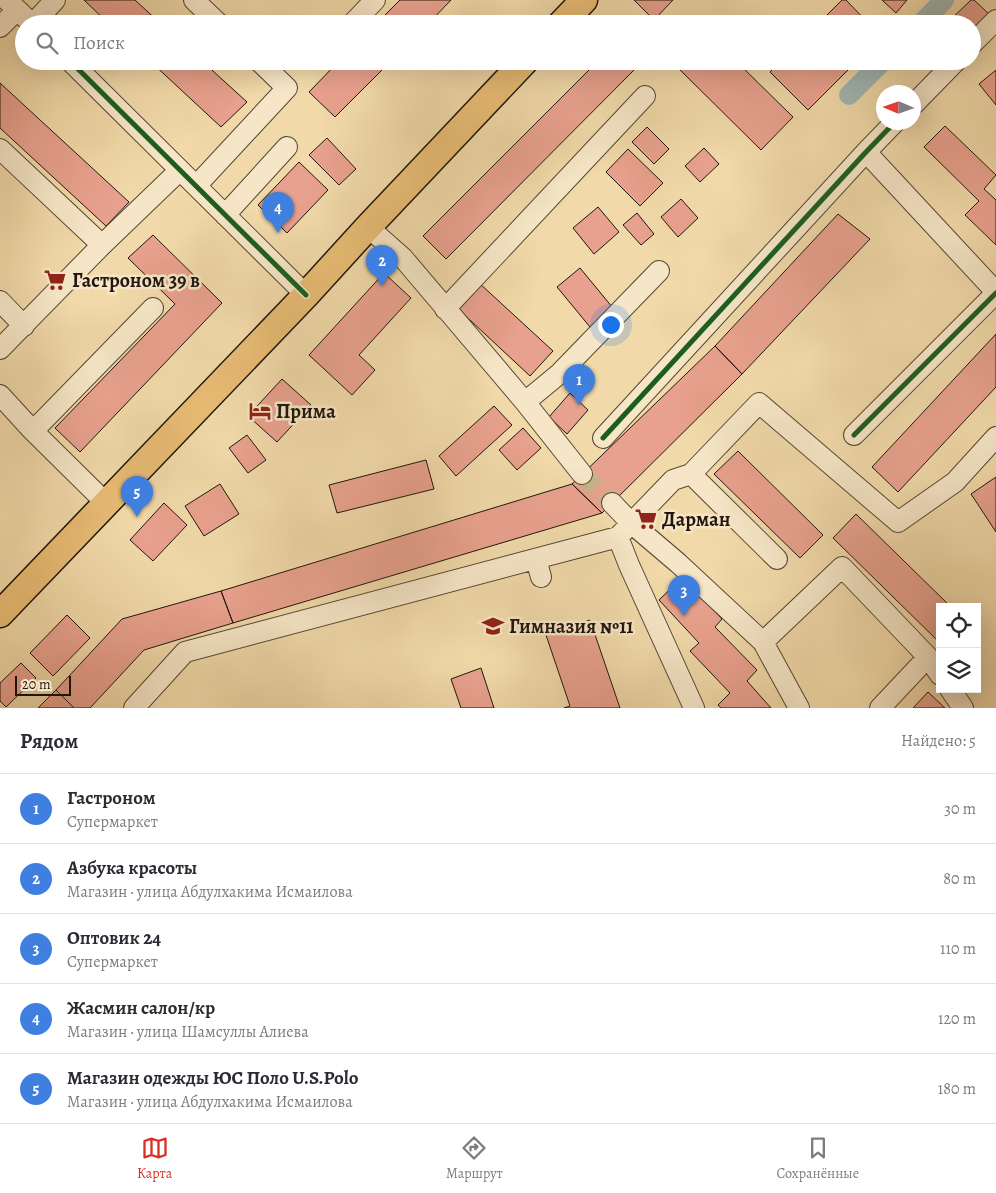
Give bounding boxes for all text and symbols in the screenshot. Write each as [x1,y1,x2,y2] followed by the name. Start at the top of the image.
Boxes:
[15,15,981,70] search box
[33,29,61,57] icon: search
[73,30,125,56] text: Поиск
[876,85,921,130] north arrow
[262,192,294,233] pin: 4
[366,245,398,286] pin: 2
[42,267,68,293] supermarket icon: Гастроном 39 в
[72,267,200,294] place label: Гастроном 39 в
[598,312,624,338] your location
[563,364,595,405] pin: 1
[247,398,273,424] hotel icon: Прима
[276,398,336,425] place label: Прима
[121,476,153,517] pin: 5
[633,506,659,532] supermarket icon: Дарман
[662,506,731,533] place label: Дарман
[668,575,700,616] pin: 3
[936,603,981,693] map controls
[936,603,981,648] button: locate
[480,613,506,639] school or university icon: Гимназия №11
[509,613,634,640] place label: Гимназия №11
[936,648,981,693] button: layers
[15,673,71,696] scale bar
[22,675,51,694] text: 20 m
[20,727,78,755] text: Рядом
[901,730,976,752] text: Найдено: 5
[67,785,156,811] text: Гастроном
[33,798,39,820] text: 1
[944,798,976,820] text: 30 m
[67,811,158,833] text: Супермаркет
[67,855,197,881] text: Азбука красоты
[32,868,40,890] text: 2
[943,868,976,890] text: 80 m
[67,881,353,903] text: Магазин · улица Абдулхакима Исмаилова
[67,925,161,951] text: Оптовик 24
[33,938,39,960] text: 3
[940,938,976,960] text: 110 m
[67,951,158,973] text: Супермаркет
[67,995,215,1021] text: Жасмин салон/кр
[32,1008,40,1030] text: 4
[938,1008,976,1030] text: 120 m
[67,1021,309,1043] text: Магазин · улица Шамсуллы Алиева
[67,1065,359,1091] text: Магазин одежды ЮС Поло U.S.Polo
[33,1078,39,1100] text: 5
[938,1078,976,1100] text: 180 m
[67,1091,353,1113] text: Магазин · улица Абдулхакима Исмаилова
[137,1134,172,1183] tab: Карта
[446,1134,503,1183] tab: Маршрут
[777,1134,859,1183] tab: Сохранённые

